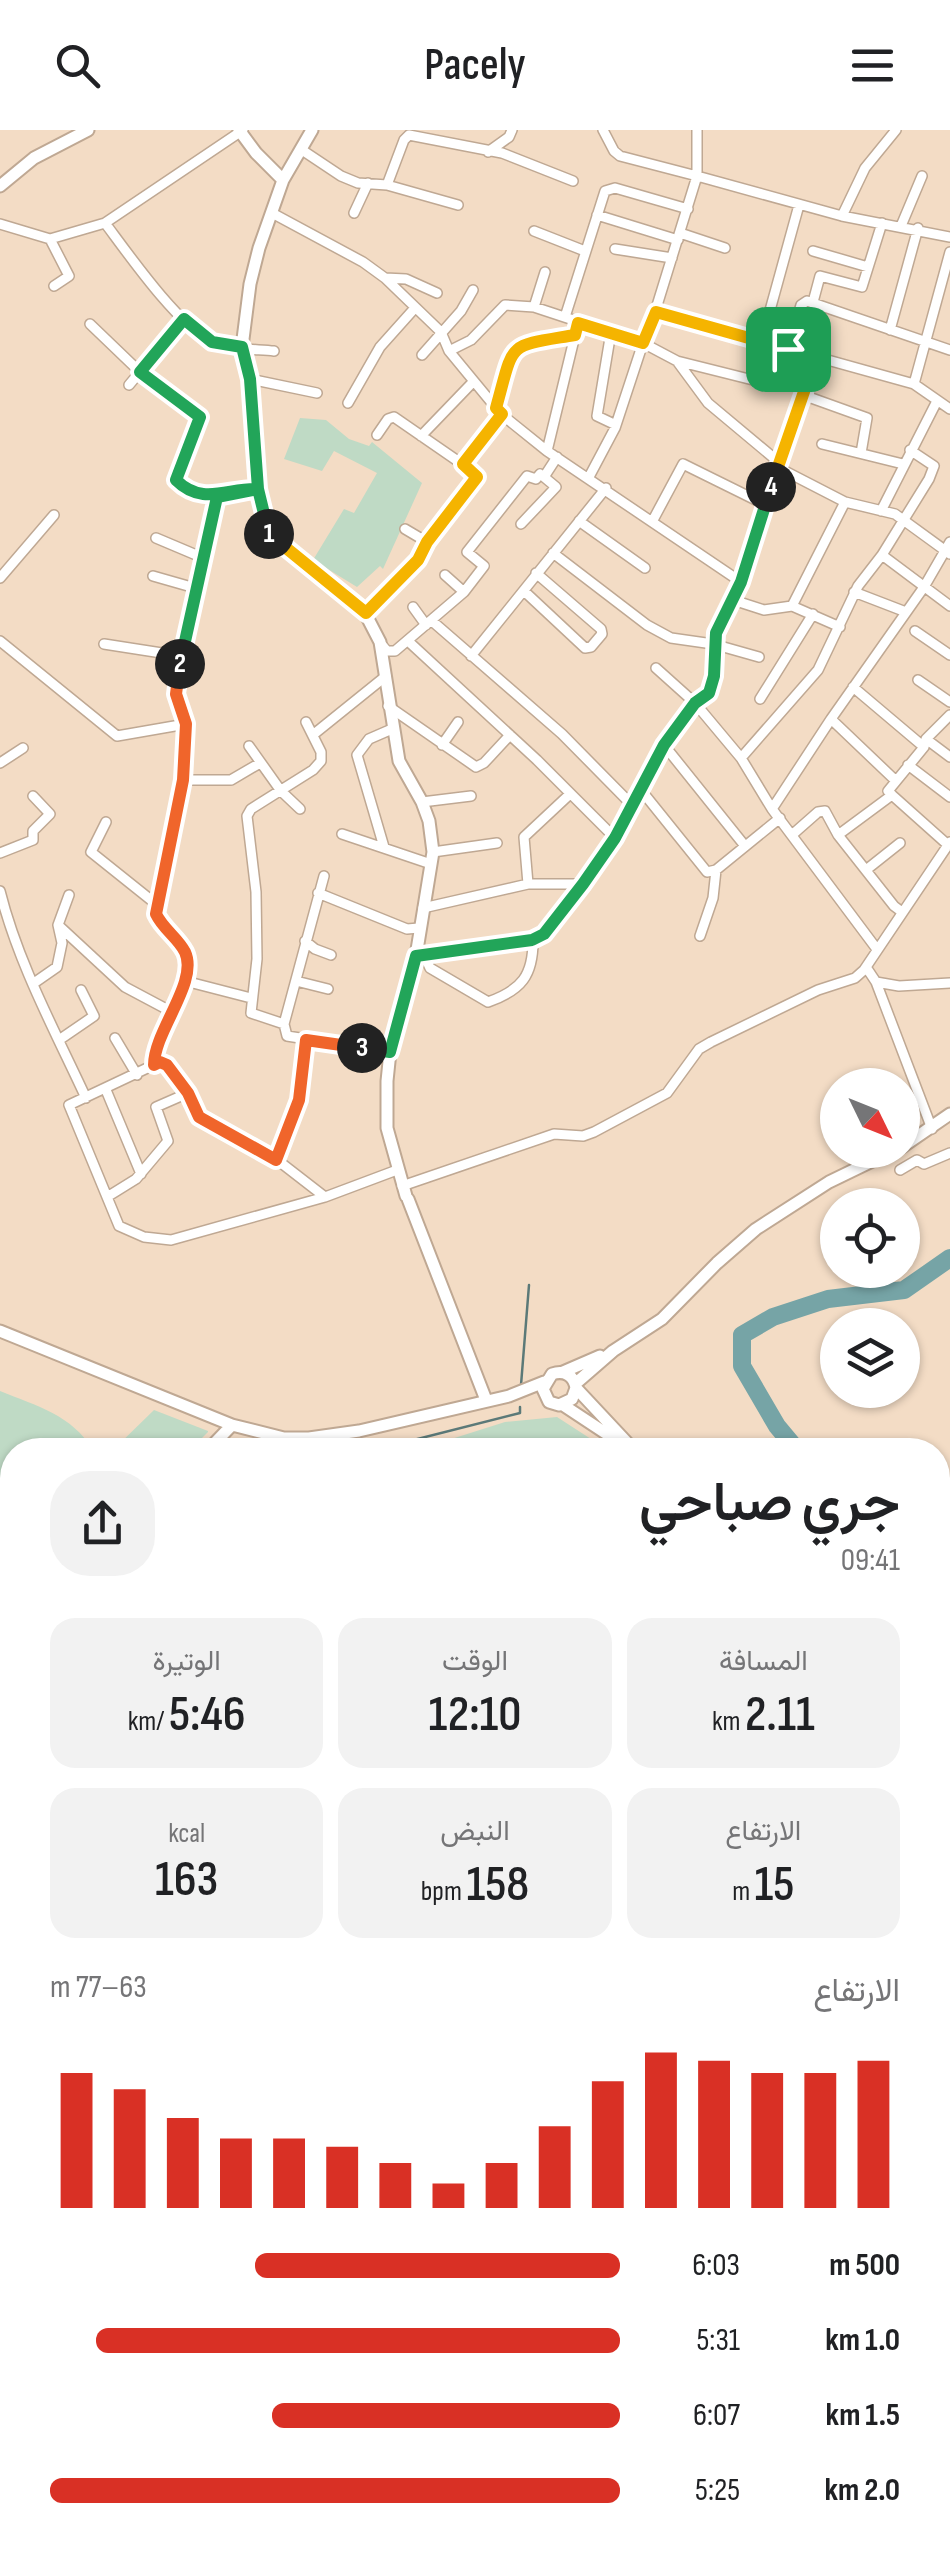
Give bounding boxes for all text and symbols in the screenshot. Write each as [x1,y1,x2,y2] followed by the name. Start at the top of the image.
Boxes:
[50,38,105,93] icon: search
[424,38,526,93] text: Pacely
[845,38,900,93] icon: menu
[746,307,831,392] pin
[761,322,816,377] icon: arrive
[746,462,796,512] pin: 4
[764,470,778,503] text: 4
[244,509,294,559] pin: 1
[264,517,274,550] text: 1
[155,639,205,689] pin: 2
[174,647,186,680] text: 2
[337,1023,387,1073] pin: 3
[356,1031,368,1064] text: 3
[820,1068,920,1168] north arrow
[820,1068,920,1408] map controls
[820,1188,920,1288] button: locate
[820,1308,920,1408] button: layers
[639,1470,900,1537] text: جري صباحي
[50,1471,155,1576] button: share
[841,1541,900,1580] text: 09:41
[152,1645,221,1678] text: الوتيرة
[442,1645,508,1678] text: الوقت
[719,1645,808,1678] text: المسافة
[169,1685,246,1745] text: 5:46
[429,1685,521,1745] text: 12:10
[745,1685,815,1745] text: 2.11
[128,1705,169,1738] text: /km
[712,1705,745,1738] text: km
[440,1815,510,1848] text: النبض
[725,1815,801,1848] text: الارتفاع
[168,1817,205,1850] text: kcal
[155,1850,218,1910] text: 163
[466,1855,529,1915] text: 158
[755,1855,795,1915] text: 15
[421,1875,466,1908] text: bpm
[732,1875,755,1908] text: m
[50,1968,147,2007] text: 63–77 m
[813,1972,900,2011] text: الارتفاع
[692,2246,740,2285] text: 6:03
[829,2246,900,2285] text: 500 m
[697,2321,740,2360] text: 5:31
[825,2321,900,2360] text: 1.0 km
[693,2396,740,2435] text: 6:07
[826,2396,900,2435] text: 1.5 km
[695,2471,740,2510] text: 5:25
[824,2471,900,2510] text: 2.0 km

